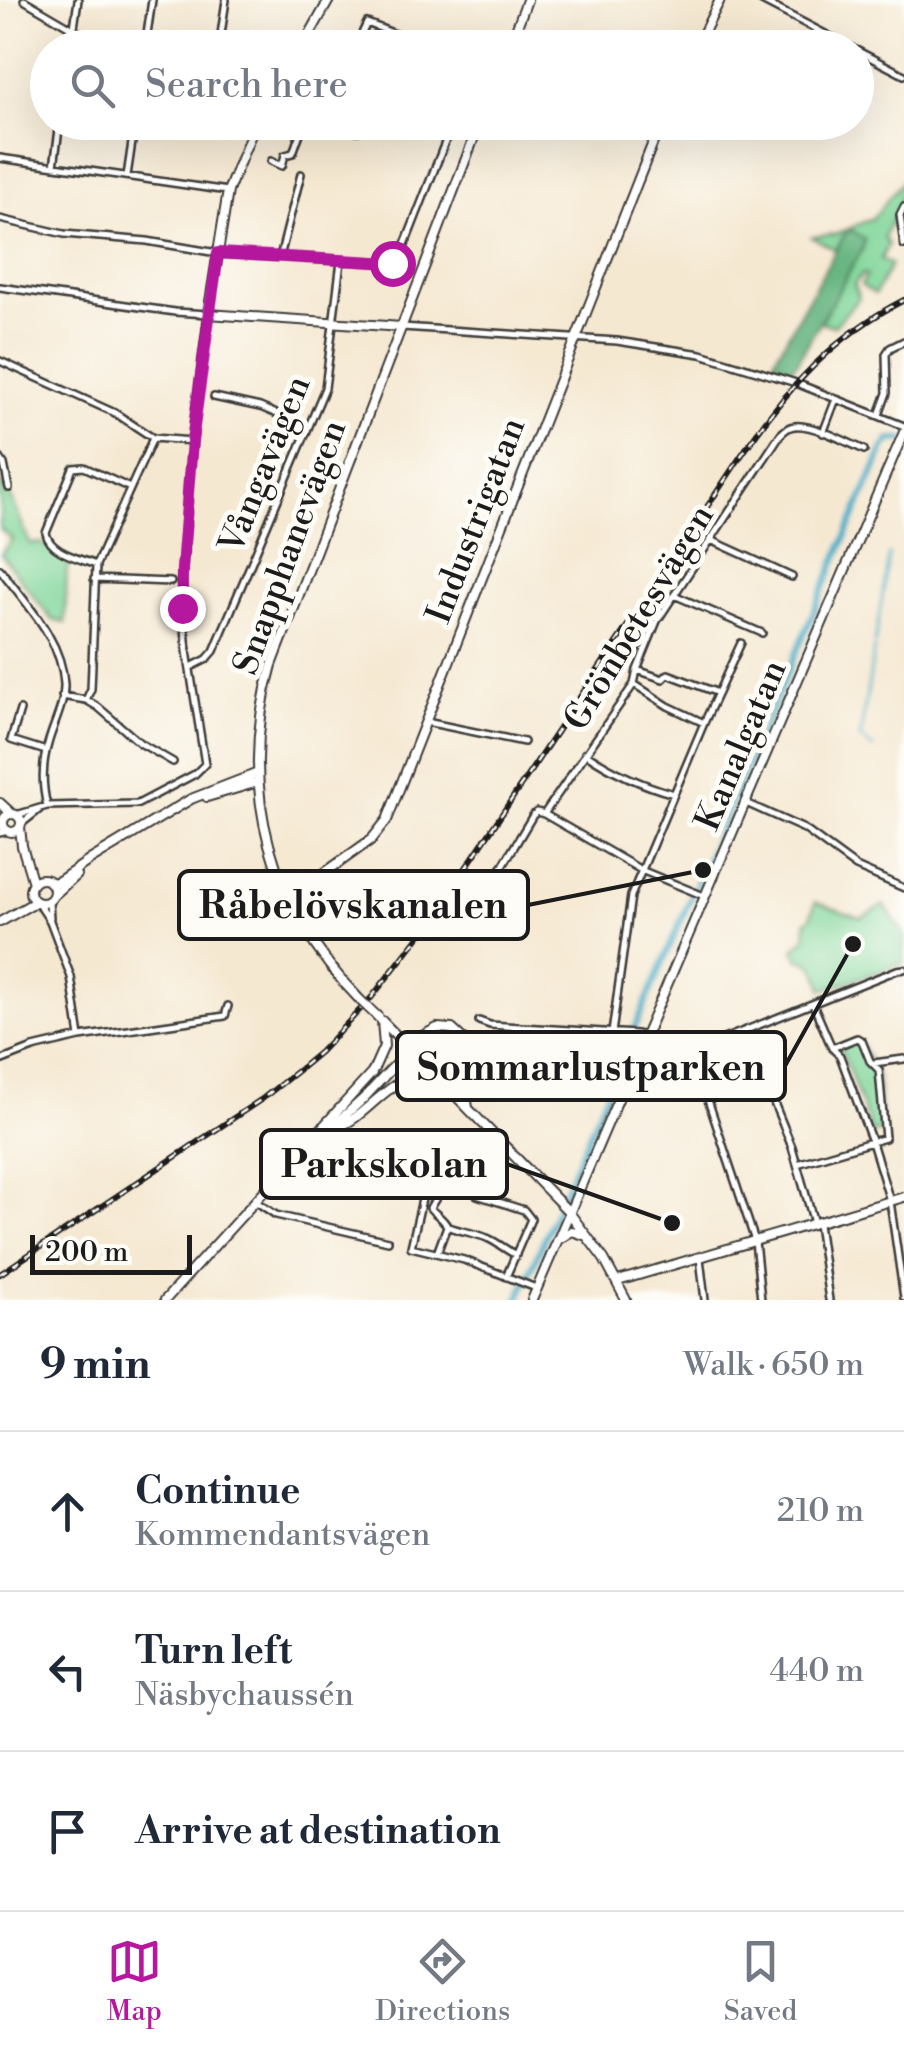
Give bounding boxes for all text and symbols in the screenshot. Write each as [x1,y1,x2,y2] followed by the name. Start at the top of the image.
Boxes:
[30,30,874,140] search box
[65,58,120,113] icon: search
[145,62,348,109] text: Search here
[370,241,416,287] route start
[210,369,320,560] street label: Vångavägen
[418,412,535,629] street label: Industrigatan
[224,414,356,680] street label: Snapphanevägen
[555,497,724,738] street label: Grönbetesvägen
[160,586,206,632] route end
[686,654,797,837] street label: Kanalgatan
[179,871,528,939] callout: Råbelövskanalen
[199,883,507,930] text: Råbelövskanalen
[397,1032,785,1100] callout: Sommarlustparken
[417,1045,765,1092] text: Sommarlustparken
[261,1130,507,1198] callout: Parkskolan
[281,1142,487,1189] text: Parkskolan
[30,1230,192,1274] scale bar
[45,1235,128,1270] text: 200 m
[40,1339,151,1392] text: 9 min
[683,1345,864,1385] text: Walk · 650 m
[135,1468,300,1515] text: Continue
[40,1484,95,1539] icon: ahead
[777,1491,864,1531] text: 210 m
[135,1515,430,1555] text: Kommendantsvägen
[135,1628,292,1675] text: Turn left
[40,1644,95,1699] icon: left
[769,1651,864,1691] text: 440 m
[135,1675,354,1715] text: Näsbychaussén
[40,1804,95,1859] icon: arrive
[135,1808,501,1855] text: Arrive at destination
[107,1934,162,2029] tab: Map
[375,1934,510,2029] tab: Directions
[724,1934,797,2029] tab: Saved

